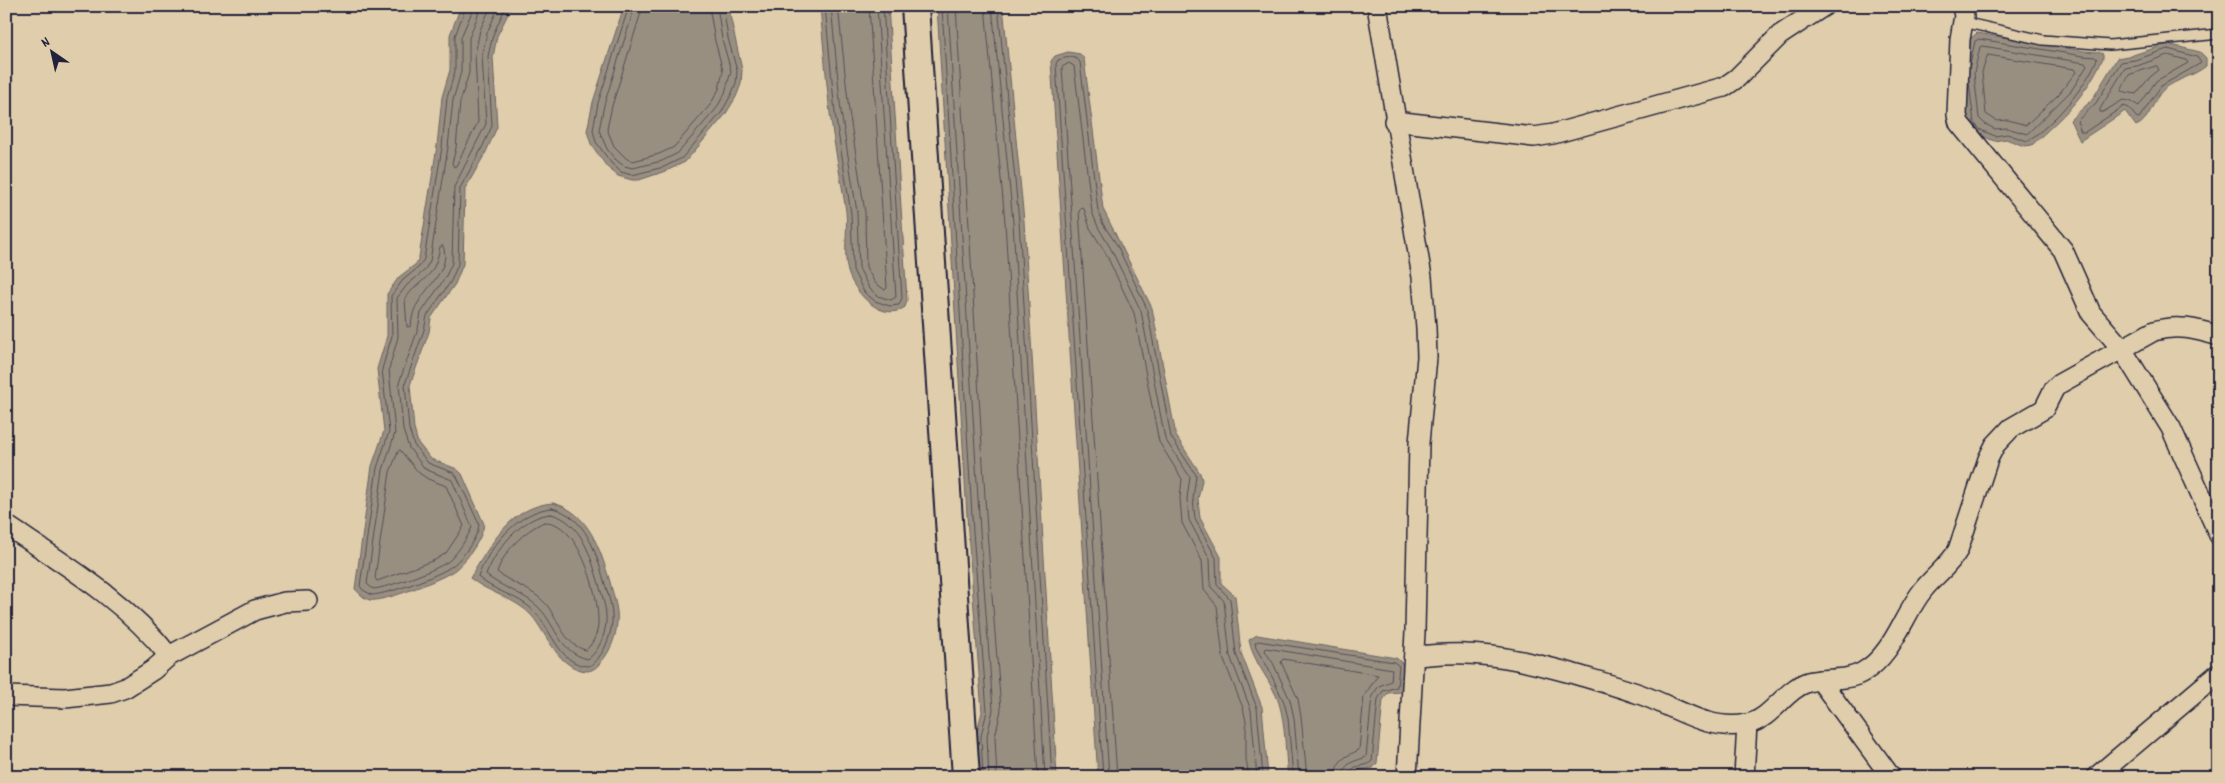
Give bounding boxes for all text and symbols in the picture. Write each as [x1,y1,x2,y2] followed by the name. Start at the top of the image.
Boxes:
[28,28,78,78] north arrow
[37,33,54,53] text: N

